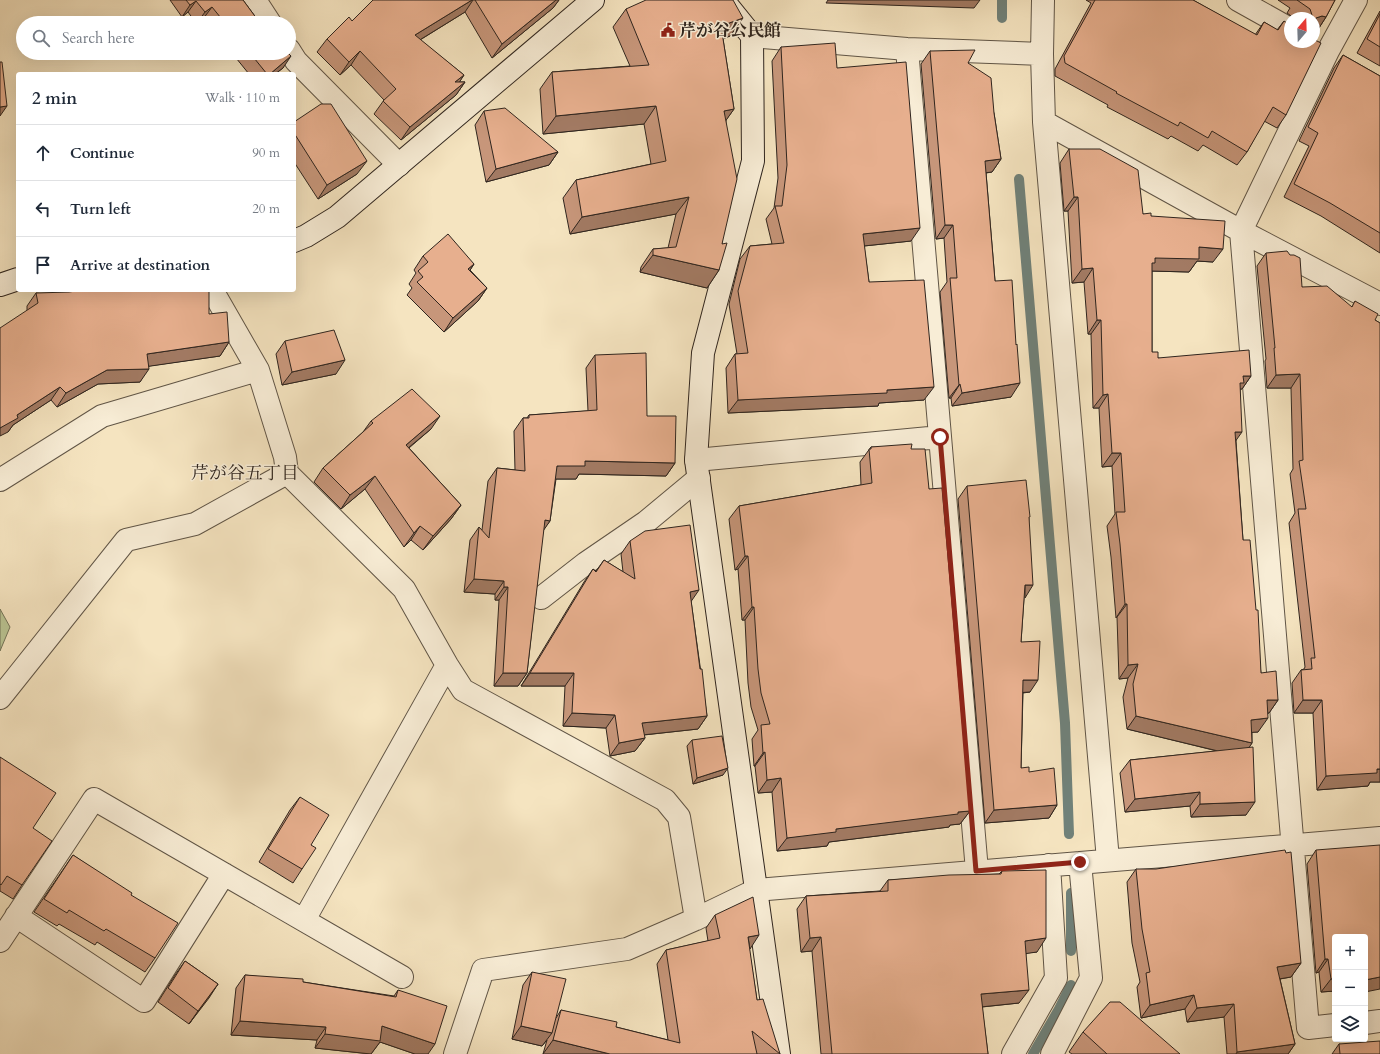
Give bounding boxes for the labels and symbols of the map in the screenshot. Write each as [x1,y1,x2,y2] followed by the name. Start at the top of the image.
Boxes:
[1284,12,1320,48] north arrow
[679,19,781,42] place label: 芹が谷公民館
[660,22,676,38] public building icon: 芹が谷公民館
[931,428,949,446] route start
[191,461,299,486] district label: 芹が谷五丁目
[1071,853,1089,871] route end

